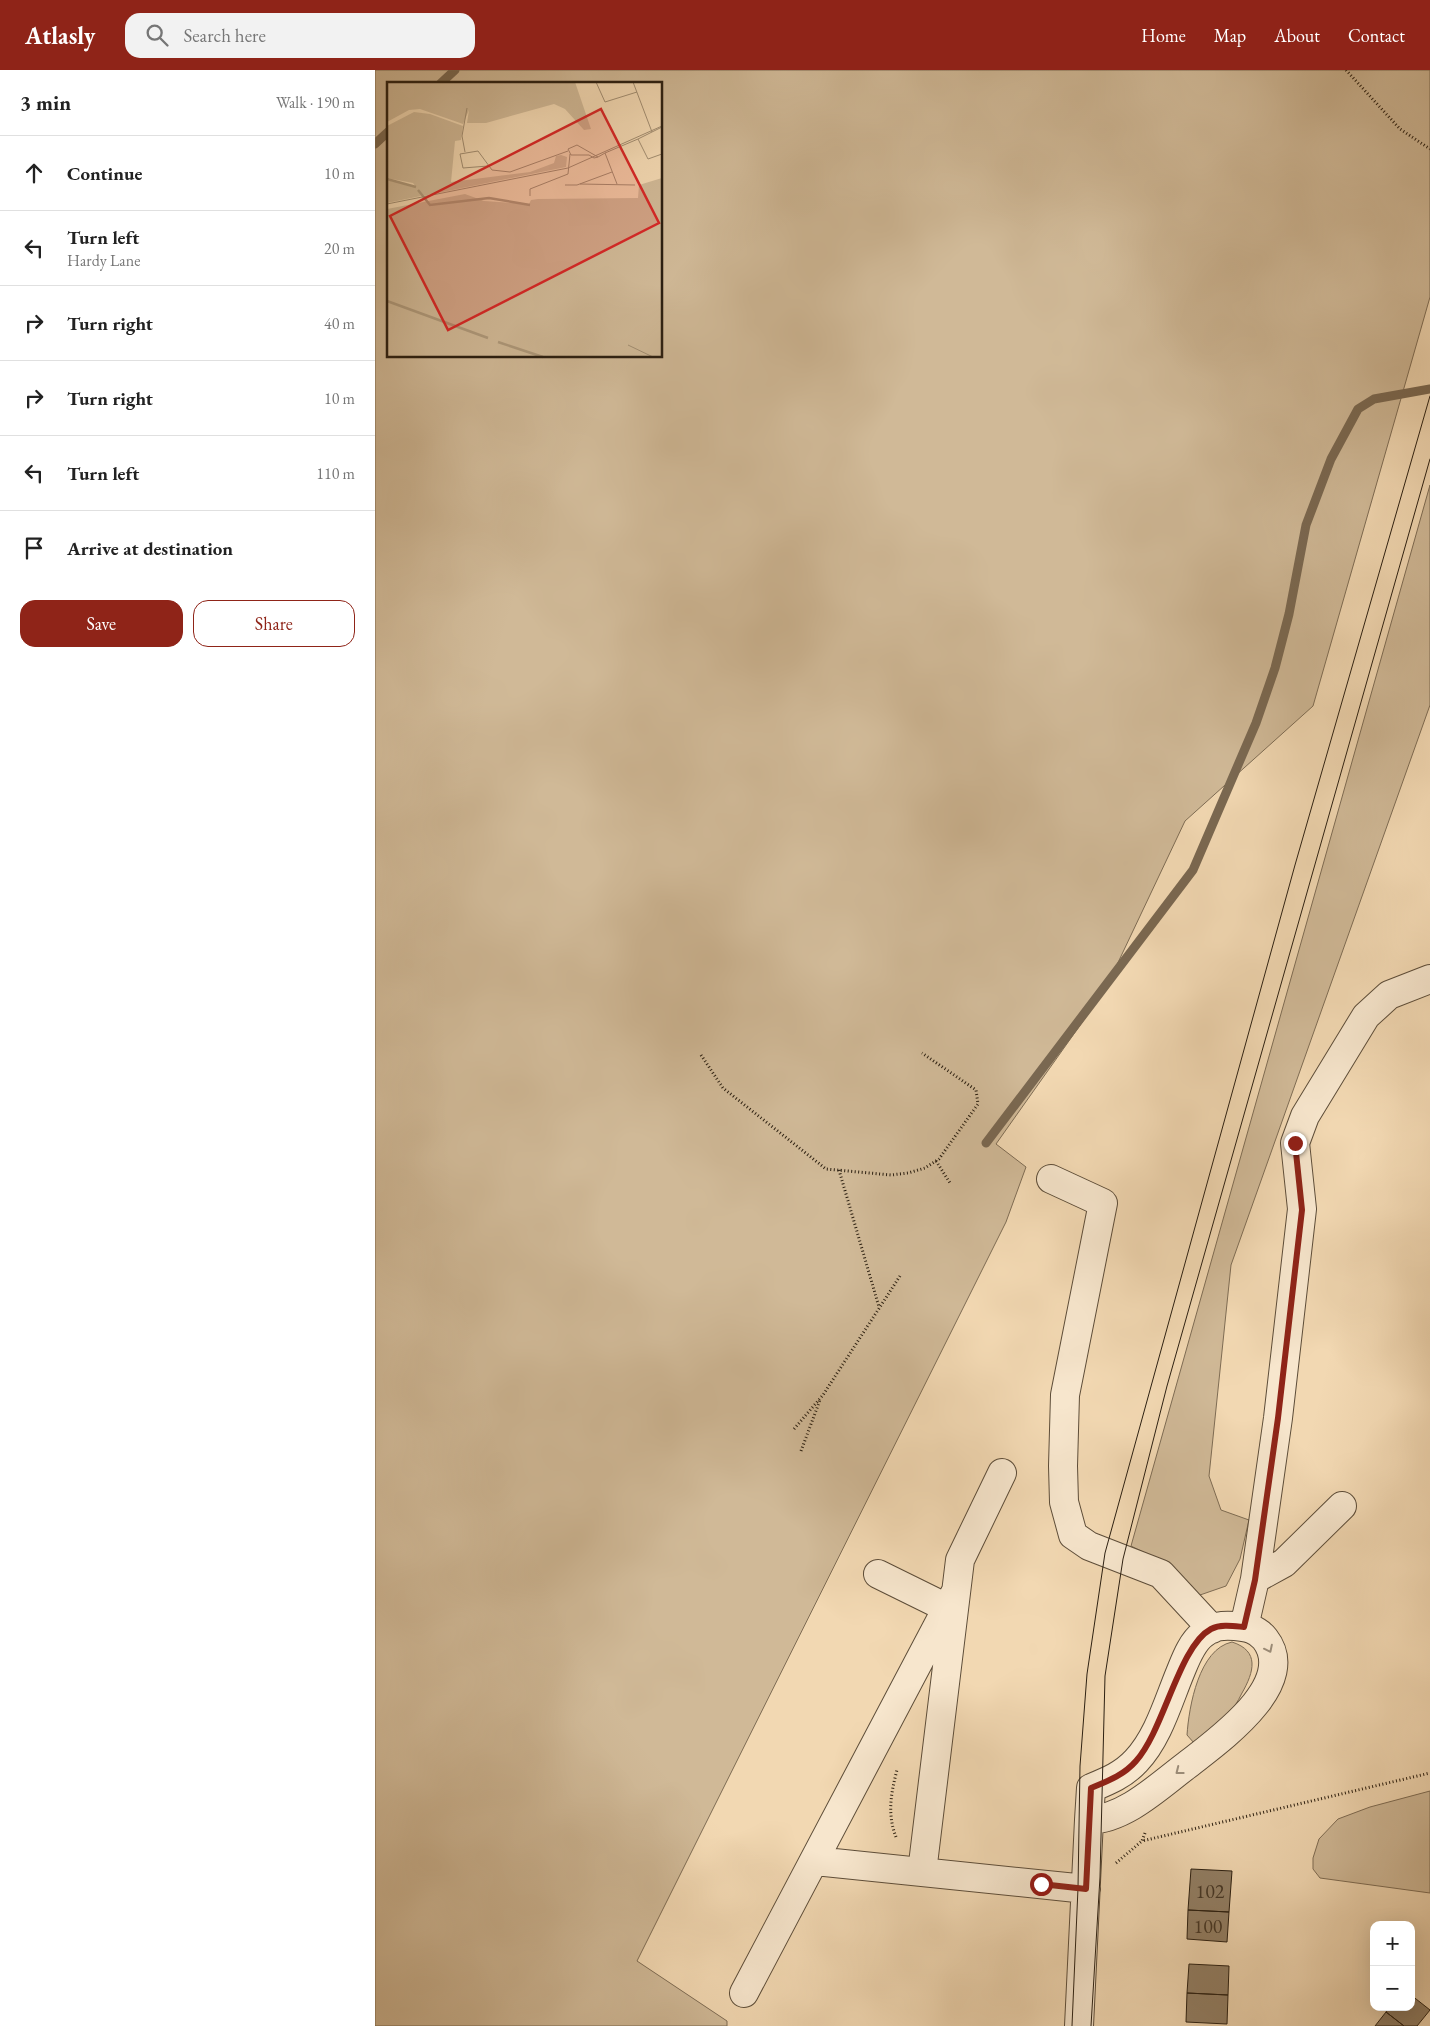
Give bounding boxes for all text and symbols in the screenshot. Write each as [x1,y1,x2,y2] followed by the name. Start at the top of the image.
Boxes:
[125,13,475,58] search box
[25,20,95,51] text: Atlasly
[143,21,171,49] icon: search
[183,23,266,48] text: Search here
[1141,24,1186,47] text: Home
[1214,24,1246,47] text: Map
[1274,24,1320,47] text: About
[1348,24,1405,47] text: Contact
[387,82,663,358] inset map
[20,89,71,116] text: 3 min
[276,92,355,113] text: Walk · 190 m
[20,159,48,187] icon: ahead
[67,161,142,186] text: Continue
[324,163,355,184] text: 10 m
[67,225,139,250] text: Turn left
[20,234,48,262] icon: left
[324,238,355,259] text: 20 m
[67,250,140,271] text: Hardy Lane
[20,309,48,337] icon: right
[67,311,153,336] text: Turn right
[324,313,355,334] text: 40 m
[20,384,48,412] icon: right
[67,386,153,411] text: Turn right
[324,388,355,409] text: 10 m
[20,459,48,487] icon: left
[67,461,139,486] text: Turn left
[316,463,355,484] text: 110 m
[20,534,48,562] icon: arrive
[67,536,233,561] text: Arrive at destination
[20,600,183,647] button: Save
[193,600,355,647] button: Share
[1284,1132,1307,1155] route end
[1263,1643,1273,1652] one-way arrow
[1176,1765,1185,1773] one-way arrow
[1030,1873,1053,1896] route start
[1196,1878,1225,1904] house number: 102
[1194,1913,1223,1939] house number: 100
[1370,1921,1415,2011] map controls
[1370,1921,1415,1966] button: +
[1370,1966,1415,2011] button: −

